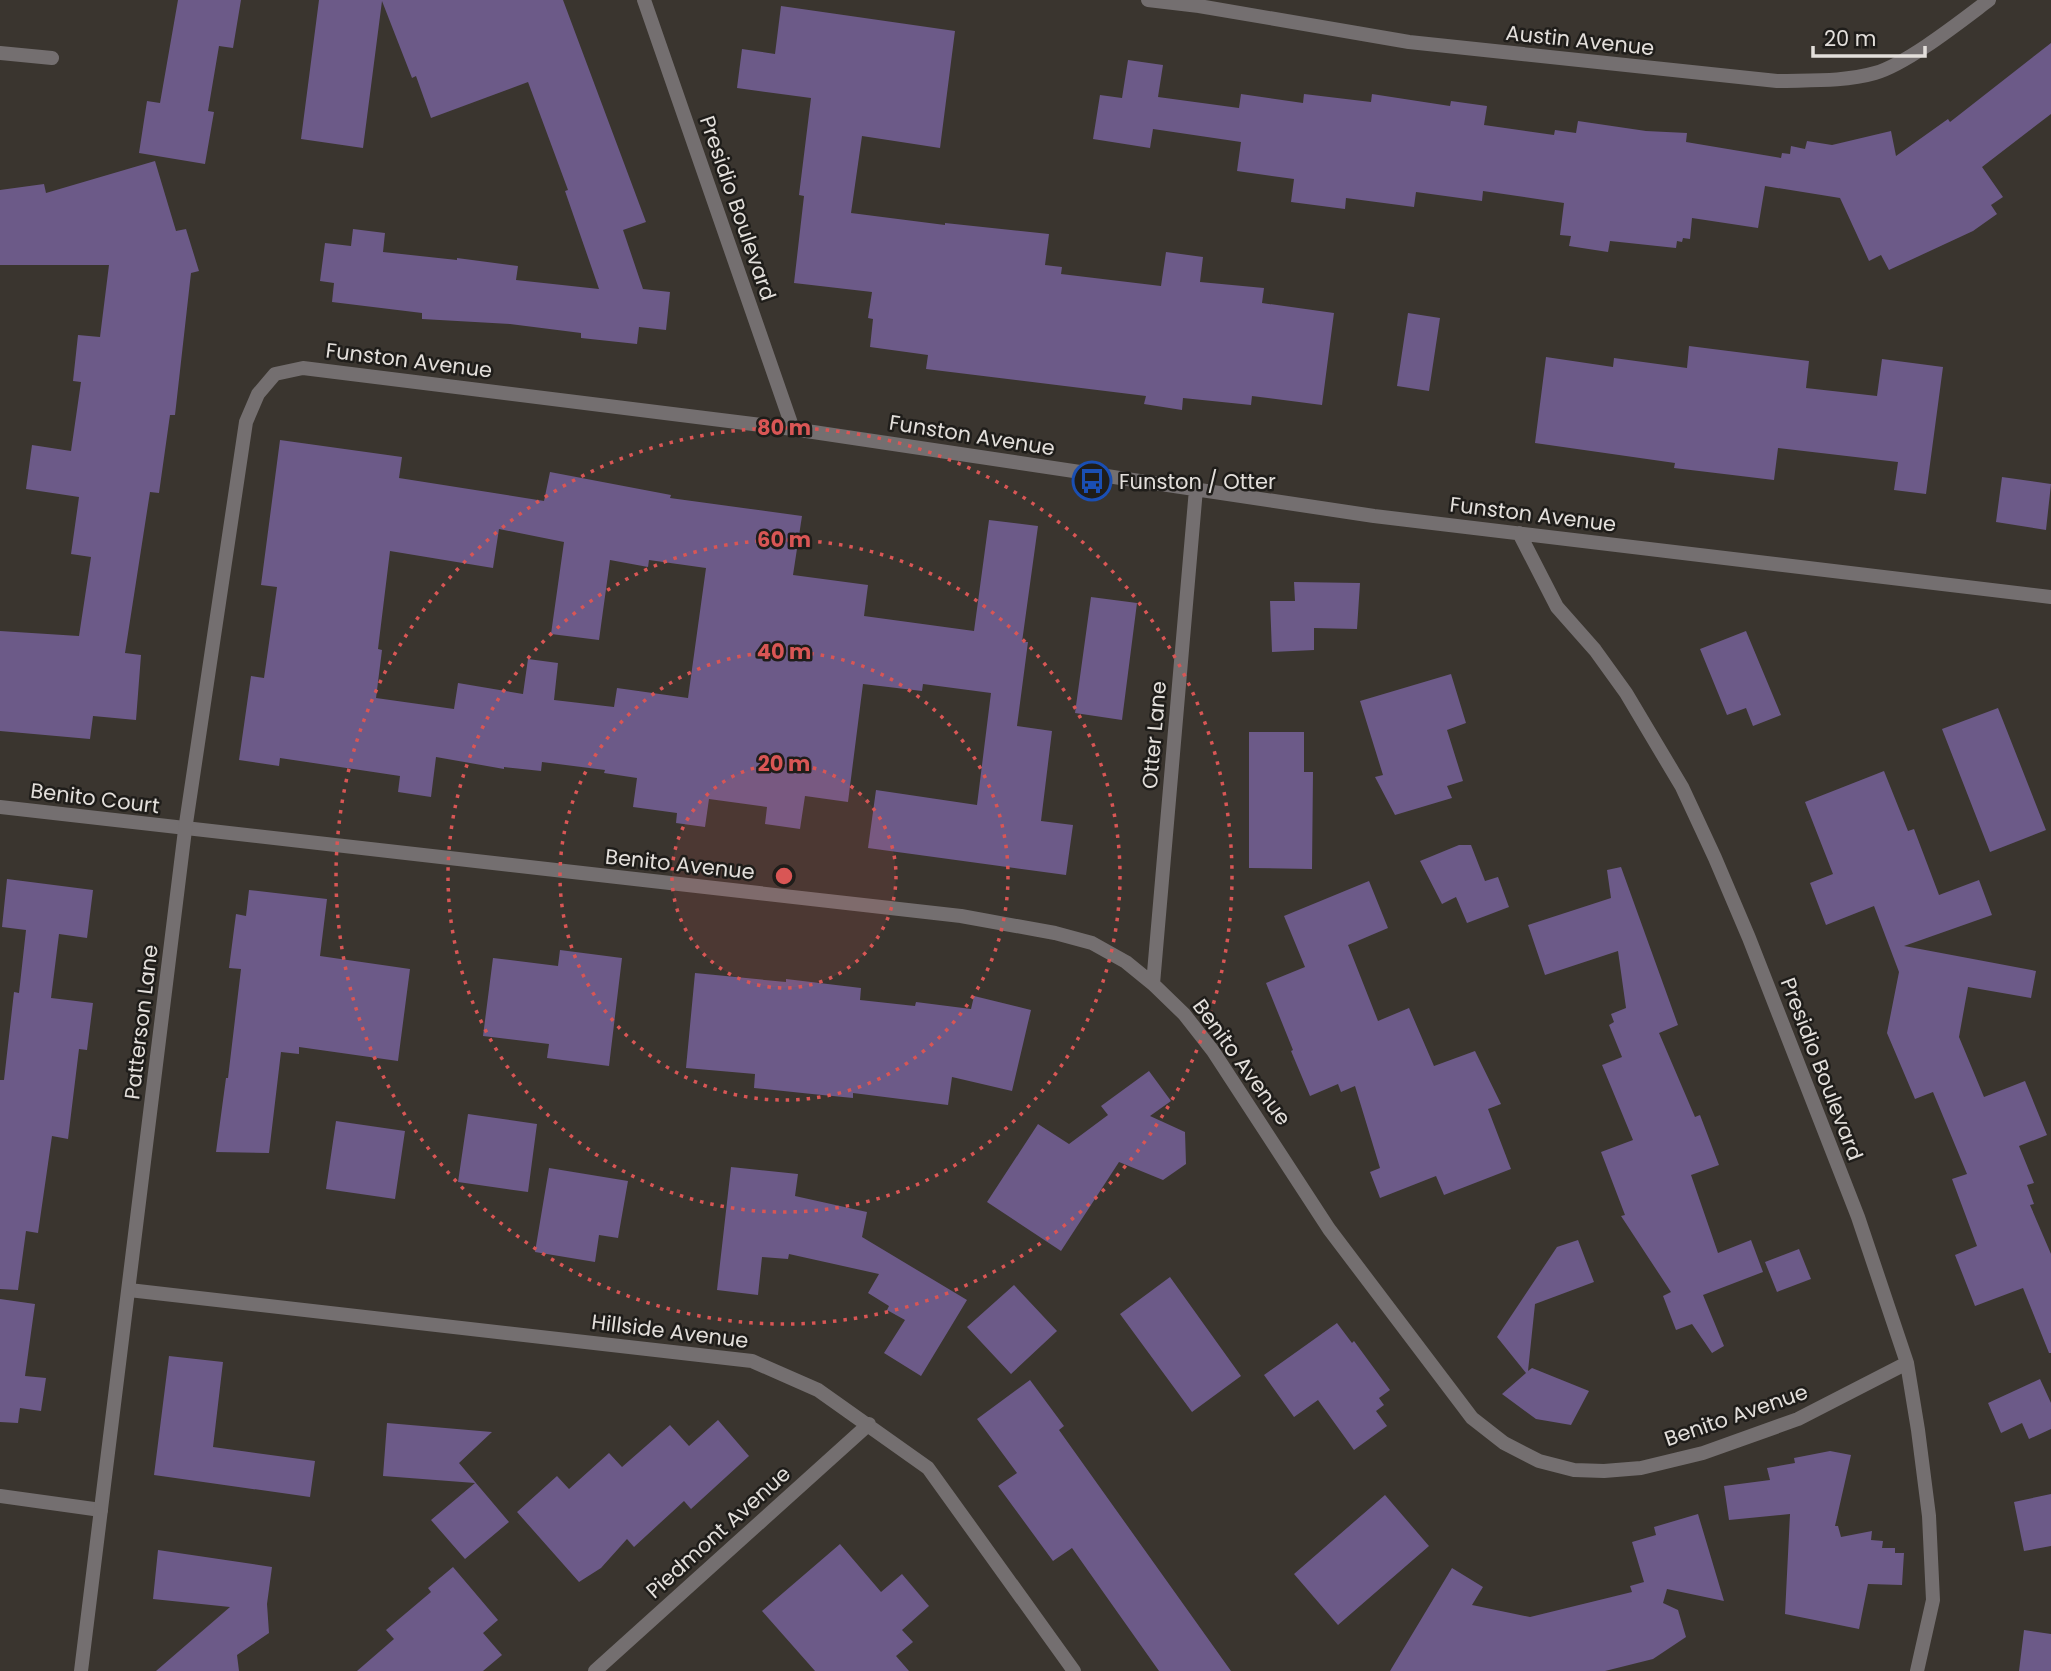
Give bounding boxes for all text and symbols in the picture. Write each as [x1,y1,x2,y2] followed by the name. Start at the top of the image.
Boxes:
[1813,14,1925,58] scale bar
[1504,18,1656,62] street label: Austin Avenue
[1824,24,1877,53] text: 20 m
[693,112,783,304] street label: Presidio Boulevard
[324,335,494,385] street label: Funston Avenue
[887,408,1057,462] street label: Funston Avenue
[757,413,811,442] text: 80 m
[1071,460,1113,502] bus stop icon: Funston / Otter
[1119,467,1276,496] place label: Funston / Otter
[1448,489,1618,539] street label: Funston Avenue
[757,525,811,554] text: 60 m
[757,637,811,666] text: 40 m
[1135,680,1173,790] street label: Otter Lane
[758,749,810,778] text: 20 m
[29,776,161,820] street label: Benito Court
[604,842,756,886] street label: Benito Avenue
[772,864,796,888] centre of rings
[117,943,165,1101] street label: Patterson Lane
[1774,973,1870,1165] street label: Presidio Boulevard
[1186,993,1298,1131] street label: Benito Avenue
[590,1307,750,1355] street label: Hillside Avenue
[1660,1377,1812,1453] street label: Benito Avenue
[639,1459,797,1605] street label: Piedmont Avenue

